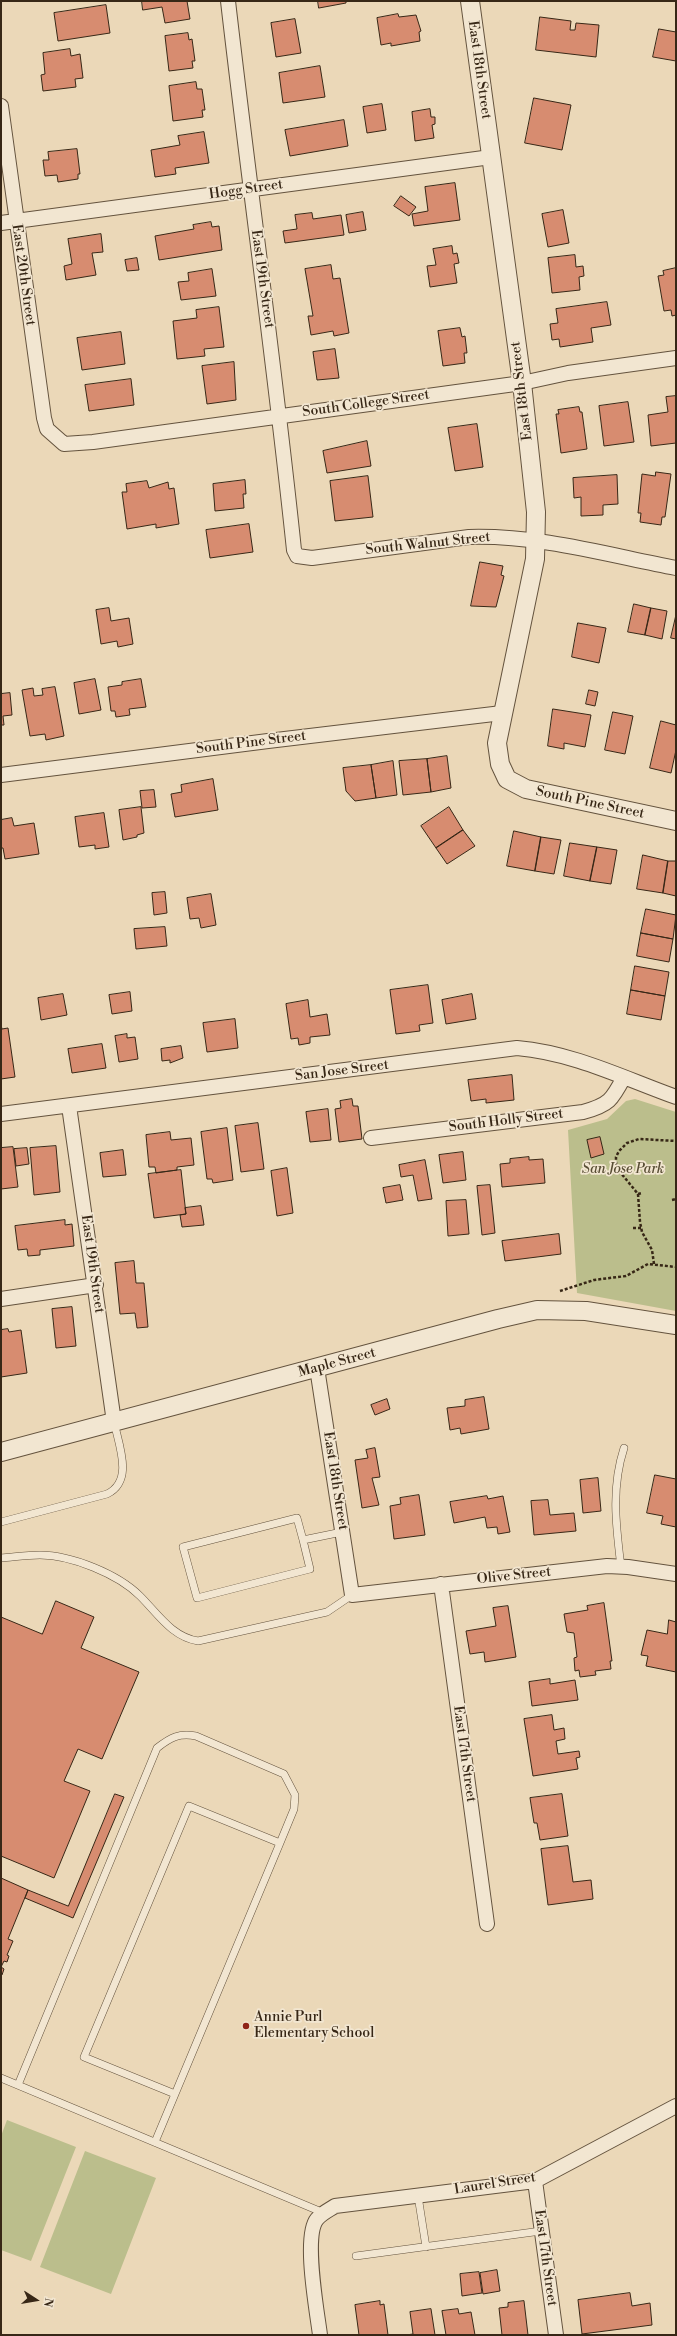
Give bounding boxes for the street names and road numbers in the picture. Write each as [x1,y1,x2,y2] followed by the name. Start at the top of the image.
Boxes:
[464,20,494,120] street label: East 18th Street
[208,176,284,204] street label: Hogg Street
[8,223,38,327] street label: East 20th Street
[247,229,277,329] street label: East 19th Street
[508,341,536,441] street label: East 18th Street
[301,387,431,421] street label: South College Street
[365,529,491,559] street label: South Walnut Street
[195,728,307,758] street label: South Pine Street
[534,783,646,823] street label: South Pine Street
[294,1057,390,1085] street label: San Jose Street
[448,1106,564,1136] street label: South Holly Street
[77,1214,107,1314] street label: East 19th Street
[296,1345,378,1381] street label: Maple Street
[319,1431,351,1531] street label: East 18th Street
[476,1564,552,1588] street label: Olive Street
[449,1705,479,1803] street label: East 17th Street
[453,2169,537,2199] street label: Laurel Street
[530,2209,560,2307] street label: East 17th Street

